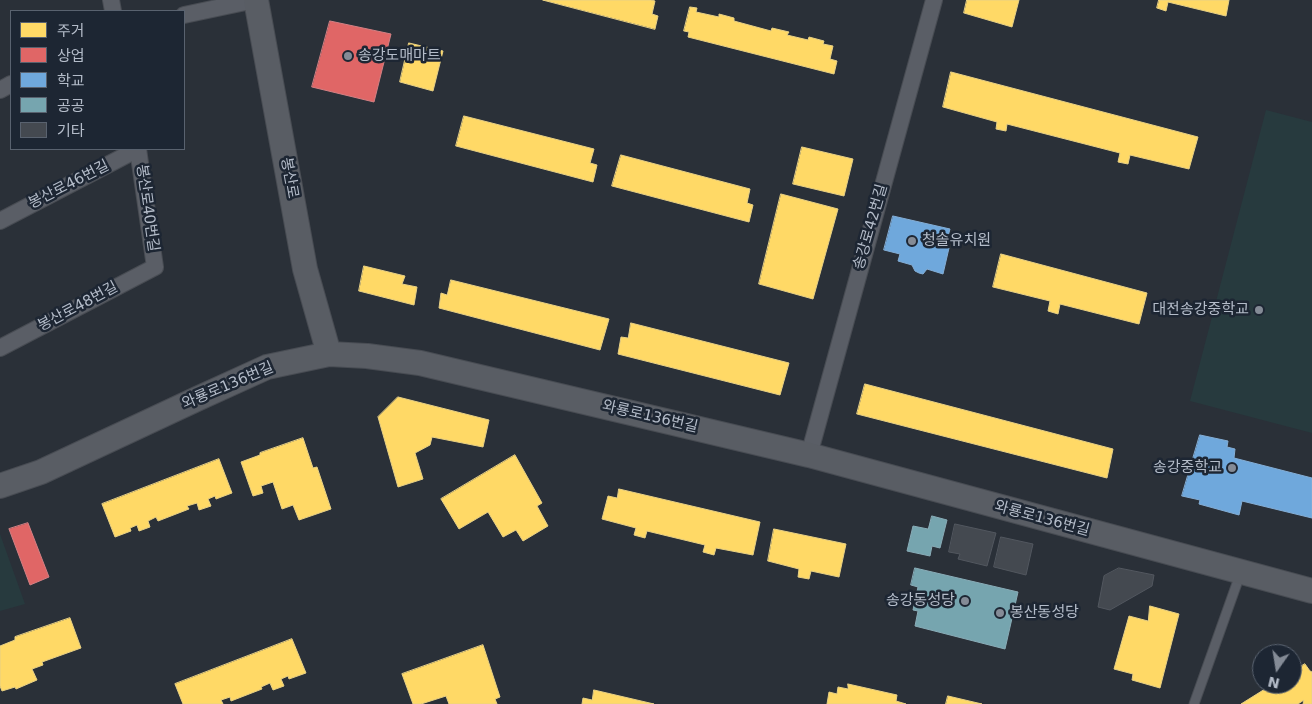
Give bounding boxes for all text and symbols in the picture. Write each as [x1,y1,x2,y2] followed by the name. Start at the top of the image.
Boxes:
[10,10,185,150] legend
[57,22,85,40] text: 주거
[57,47,85,65] text: 상업
[358,47,441,65] place label: 송강도매마트
[342,50,354,62] marker: 송강도매마트
[57,72,85,90] text: 학교
[57,97,85,115] text: 공공
[57,122,85,140] text: 기타
[277,156,301,200] street label: 봉산로
[26,157,112,213] street label: 봉산로46번길
[132,163,162,253] street label: 봉산로40번길
[850,182,892,272] street label: 송강로42번길
[922,232,991,250] place label: 청솔유치원
[906,235,918,247] marker: 청솔유치원
[35,278,121,336] street label: 봉산로48번길
[1152,301,1249,319] place label: 대전송강중학교
[1253,304,1265,316] marker: 대전송강중학교
[180,359,276,413] street label: 와룡로136번길
[600,397,700,437] street label: 와룡로136번길
[1153,459,1222,477] place label: 송강중학교
[1226,462,1238,474] marker: 송강중학교
[993,498,1091,540] street label: 와룡로136번길
[886,592,955,610] place label: 송강동성당
[959,595,971,607] marker: 송강동성당
[1010,604,1079,622] place label: 봉산동성당
[994,607,1006,619] marker: 봉산동성당
[1252,644,1302,694] north arrow
[1266,674,1281,692] text: N

